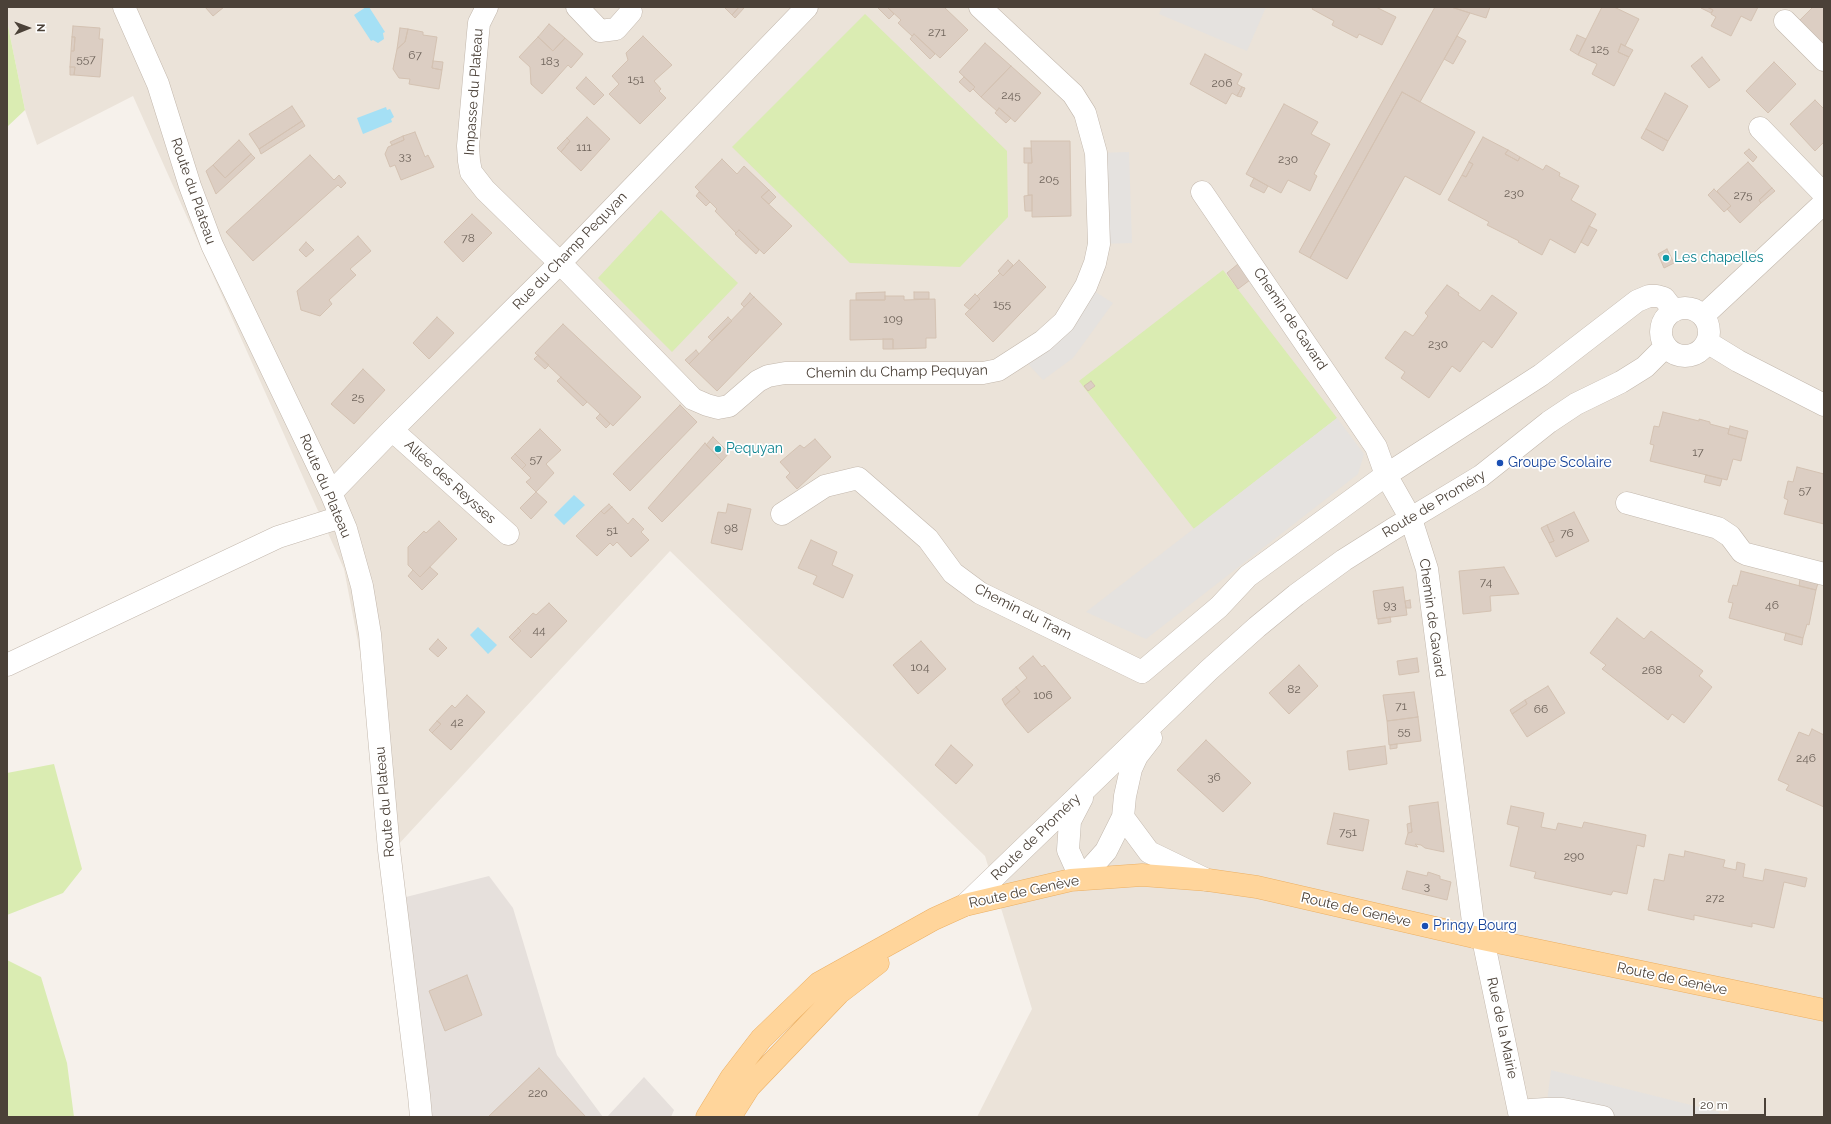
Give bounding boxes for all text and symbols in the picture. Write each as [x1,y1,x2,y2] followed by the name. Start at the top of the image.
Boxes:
[8,8,48,48] north arrow
[34,23,47,32] text: N
[928,25,946,39] house number: 271
[461,28,487,156] street label: Impasse du Plateau
[1591,42,1609,56] house number: 125
[408,48,422,62] house number: 67
[76,52,96,66] house number: 557
[541,54,559,68] house number: 183
[628,72,644,86] house number: 151
[1212,76,1232,90] house number: 206
[1001,88,1021,102] house number: 245
[167,136,219,246] street label: Route du Plateau
[576,140,592,154] house number: 111
[399,149,411,163] house number: 33
[1278,152,1298,166] house number: 230
[1039,172,1059,186] house number: 205
[1504,186,1524,200] house number: 230
[1733,188,1753,202] house number: 275
[509,189,631,313] street label: Rue du Champ Pequyan
[461,231,475,245] house number: 78
[1674,250,1763,266] place label: Les chapelles
[1661,253,1671,263] marker: Les chapelles
[1250,265,1330,373] street label: Chemin de Gavard
[993,297,1011,311] house number: 155
[883,312,903,326] house number: 109
[1428,337,1448,351] house number: 230
[806,362,988,382] street label: Chemin du Champ Pequyan
[352,390,364,404] house number: 25
[296,431,354,541] street label: Route du Plateau
[401,437,499,527] street label: Allée des Reysses
[726,441,783,457] place label: Pequyan
[713,444,723,454] marker: Pequyan
[1692,445,1704,459] house number: 17
[530,452,542,466] house number: 57
[1508,455,1612,471] place label: Groupe Scolaire
[1495,458,1505,468] marker: Groupe Scolaire
[1379,466,1489,542] street label: Route de Proméry
[1799,483,1811,497] house number: 57
[724,521,738,535] house number: 98
[606,523,618,537] house number: 51
[1560,526,1574,540] house number: 76
[1415,557,1449,679] street label: Chemin de Gavard
[1480,575,1492,589] house number: 74
[972,580,1074,644] street label: Chemin du Tram
[1383,598,1397,612] house number: 93
[1765,598,1779,612] house number: 46
[532,623,546,637] house number: 44
[910,660,930,674] house number: 104
[1642,663,1662,677] house number: 268
[1287,682,1301,696] house number: 82
[1033,688,1053,702] house number: 106
[1395,699,1407,713] house number: 71
[1534,702,1548,716] house number: 66
[451,715,463,729] house number: 42
[1397,724,1411,738] house number: 55
[372,746,398,858] street label: Route du Plateau
[1796,751,1816,765] house number: 246
[1207,770,1221,784] house number: 36
[988,790,1084,884] street label: Route de Proméry
[1339,825,1357,839] house number: 751
[1564,849,1584,863] house number: 290
[967,872,1081,912] street label: Route de Genève
[1424,879,1430,893] house number: 3
[1299,889,1413,931] street label: Route de Genève
[1706,891,1724,905] house number: 272
[1433,918,1517,934] place label: Pringy Bourg
[1420,921,1430,931] marker: Pringy Bourg
[1615,959,1729,999] street label: Route de Genève
[1483,976,1521,1080] street label: Rue de la Mairie
[528,1086,548,1100] house number: 220
[1695,1090,1768,1116] scale bar
[1700,1098,1728,1112] text: 20 m

